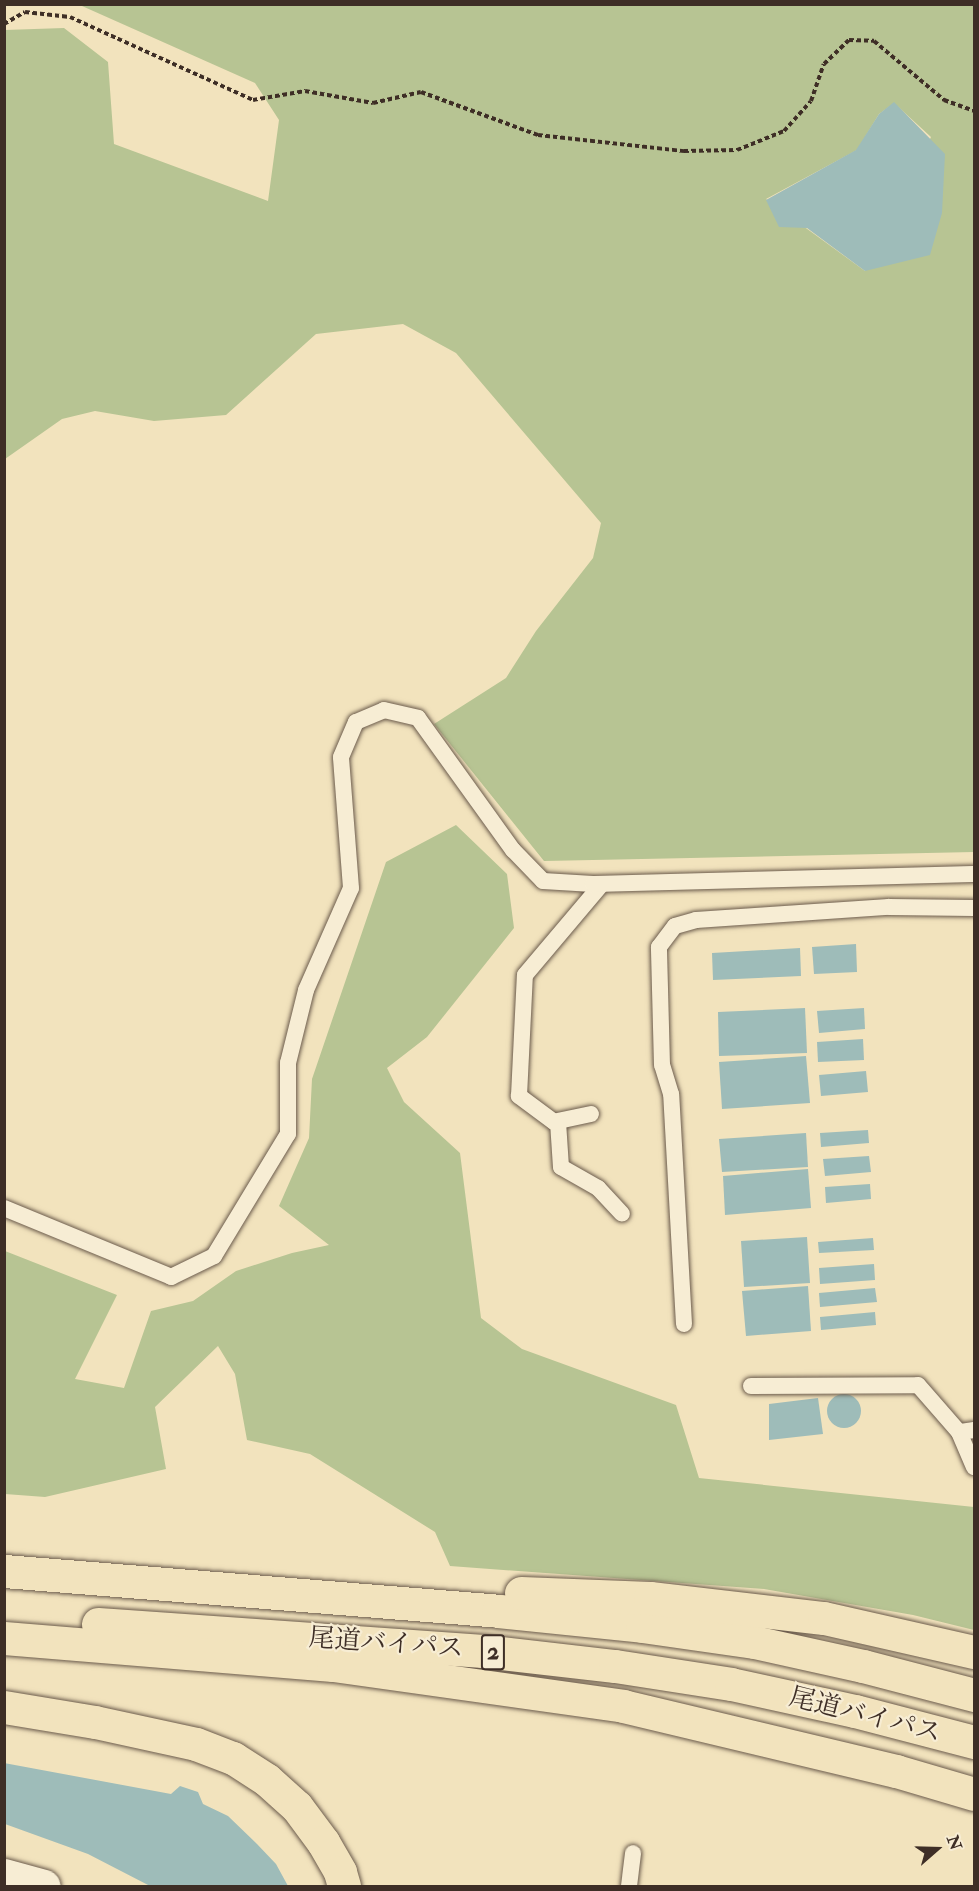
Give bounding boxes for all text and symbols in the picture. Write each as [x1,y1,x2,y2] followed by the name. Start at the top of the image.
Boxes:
[307,1623,465,1665] street label: 尾道バイパス
[480,1631,506,1673] road number: 2
[786,1682,944,1750] street label: 尾道バイパス
[907,1819,967,1879] north arrow
[942,1833,966,1853] text: N

